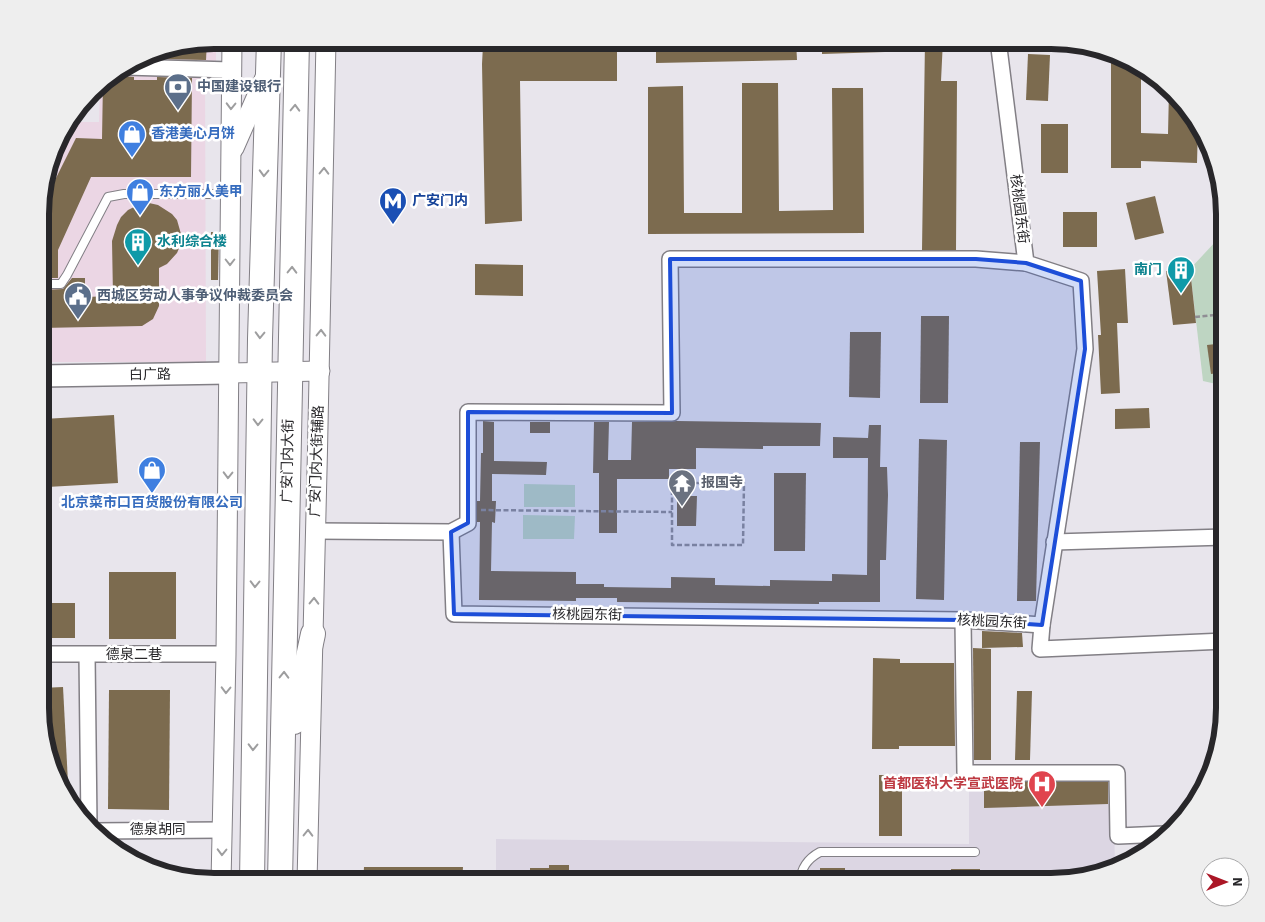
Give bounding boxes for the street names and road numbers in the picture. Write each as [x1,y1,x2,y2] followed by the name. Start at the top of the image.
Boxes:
[1005,173,1033,245] street label: 核桃园东街
[129,365,171,385] street label: 白广路
[305,405,329,517] street label: 广安门内大街辅路
[277,419,299,503] street label: 广安门内大街
[552,604,622,626] street label: 核桃园东街
[957,610,1027,634] street label: 核桃园东街
[106,645,162,665] street label: 德泉二巷
[130,820,186,840] street label: 德泉胡同

